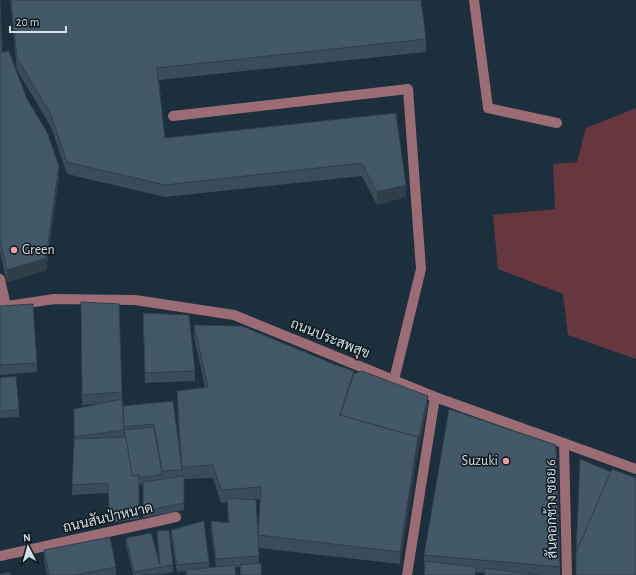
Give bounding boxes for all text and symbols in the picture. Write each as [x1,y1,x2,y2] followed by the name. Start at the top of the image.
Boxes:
[10,8,66,34] scale bar
[16,16,39,28] text: 20 m
[22,243,55,257] place label: Green
[9,245,19,255] marker: Green
[288,317,372,363] street label: ถนนประสพสุข
[462,454,498,468] place label: Suzuki
[501,456,511,466] marker: Suzuki
[541,459,560,559] street label: สันคอกช้าง ซอย 6
[61,500,154,535] street label: ถนนสันป่าหนาด
[8,527,48,567] north arrow
[23,532,31,543] text: N

